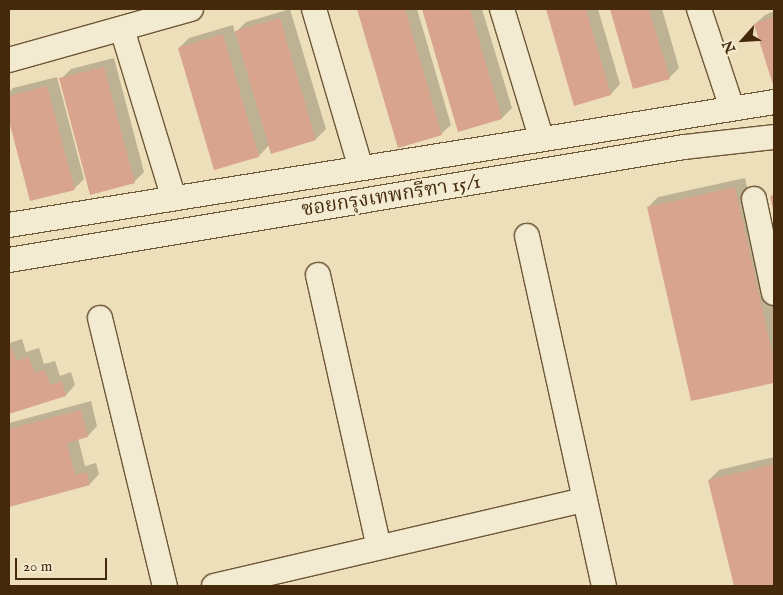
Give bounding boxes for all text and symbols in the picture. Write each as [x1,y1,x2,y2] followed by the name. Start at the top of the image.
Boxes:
[718,15,768,65] north arrow
[719,37,740,56] text: N
[300,170,482,222] street label: ซอยกรุงเทพกรีฑา 15/1
[18,548,110,580] scale bar
[23,557,52,576] text: 20 m

